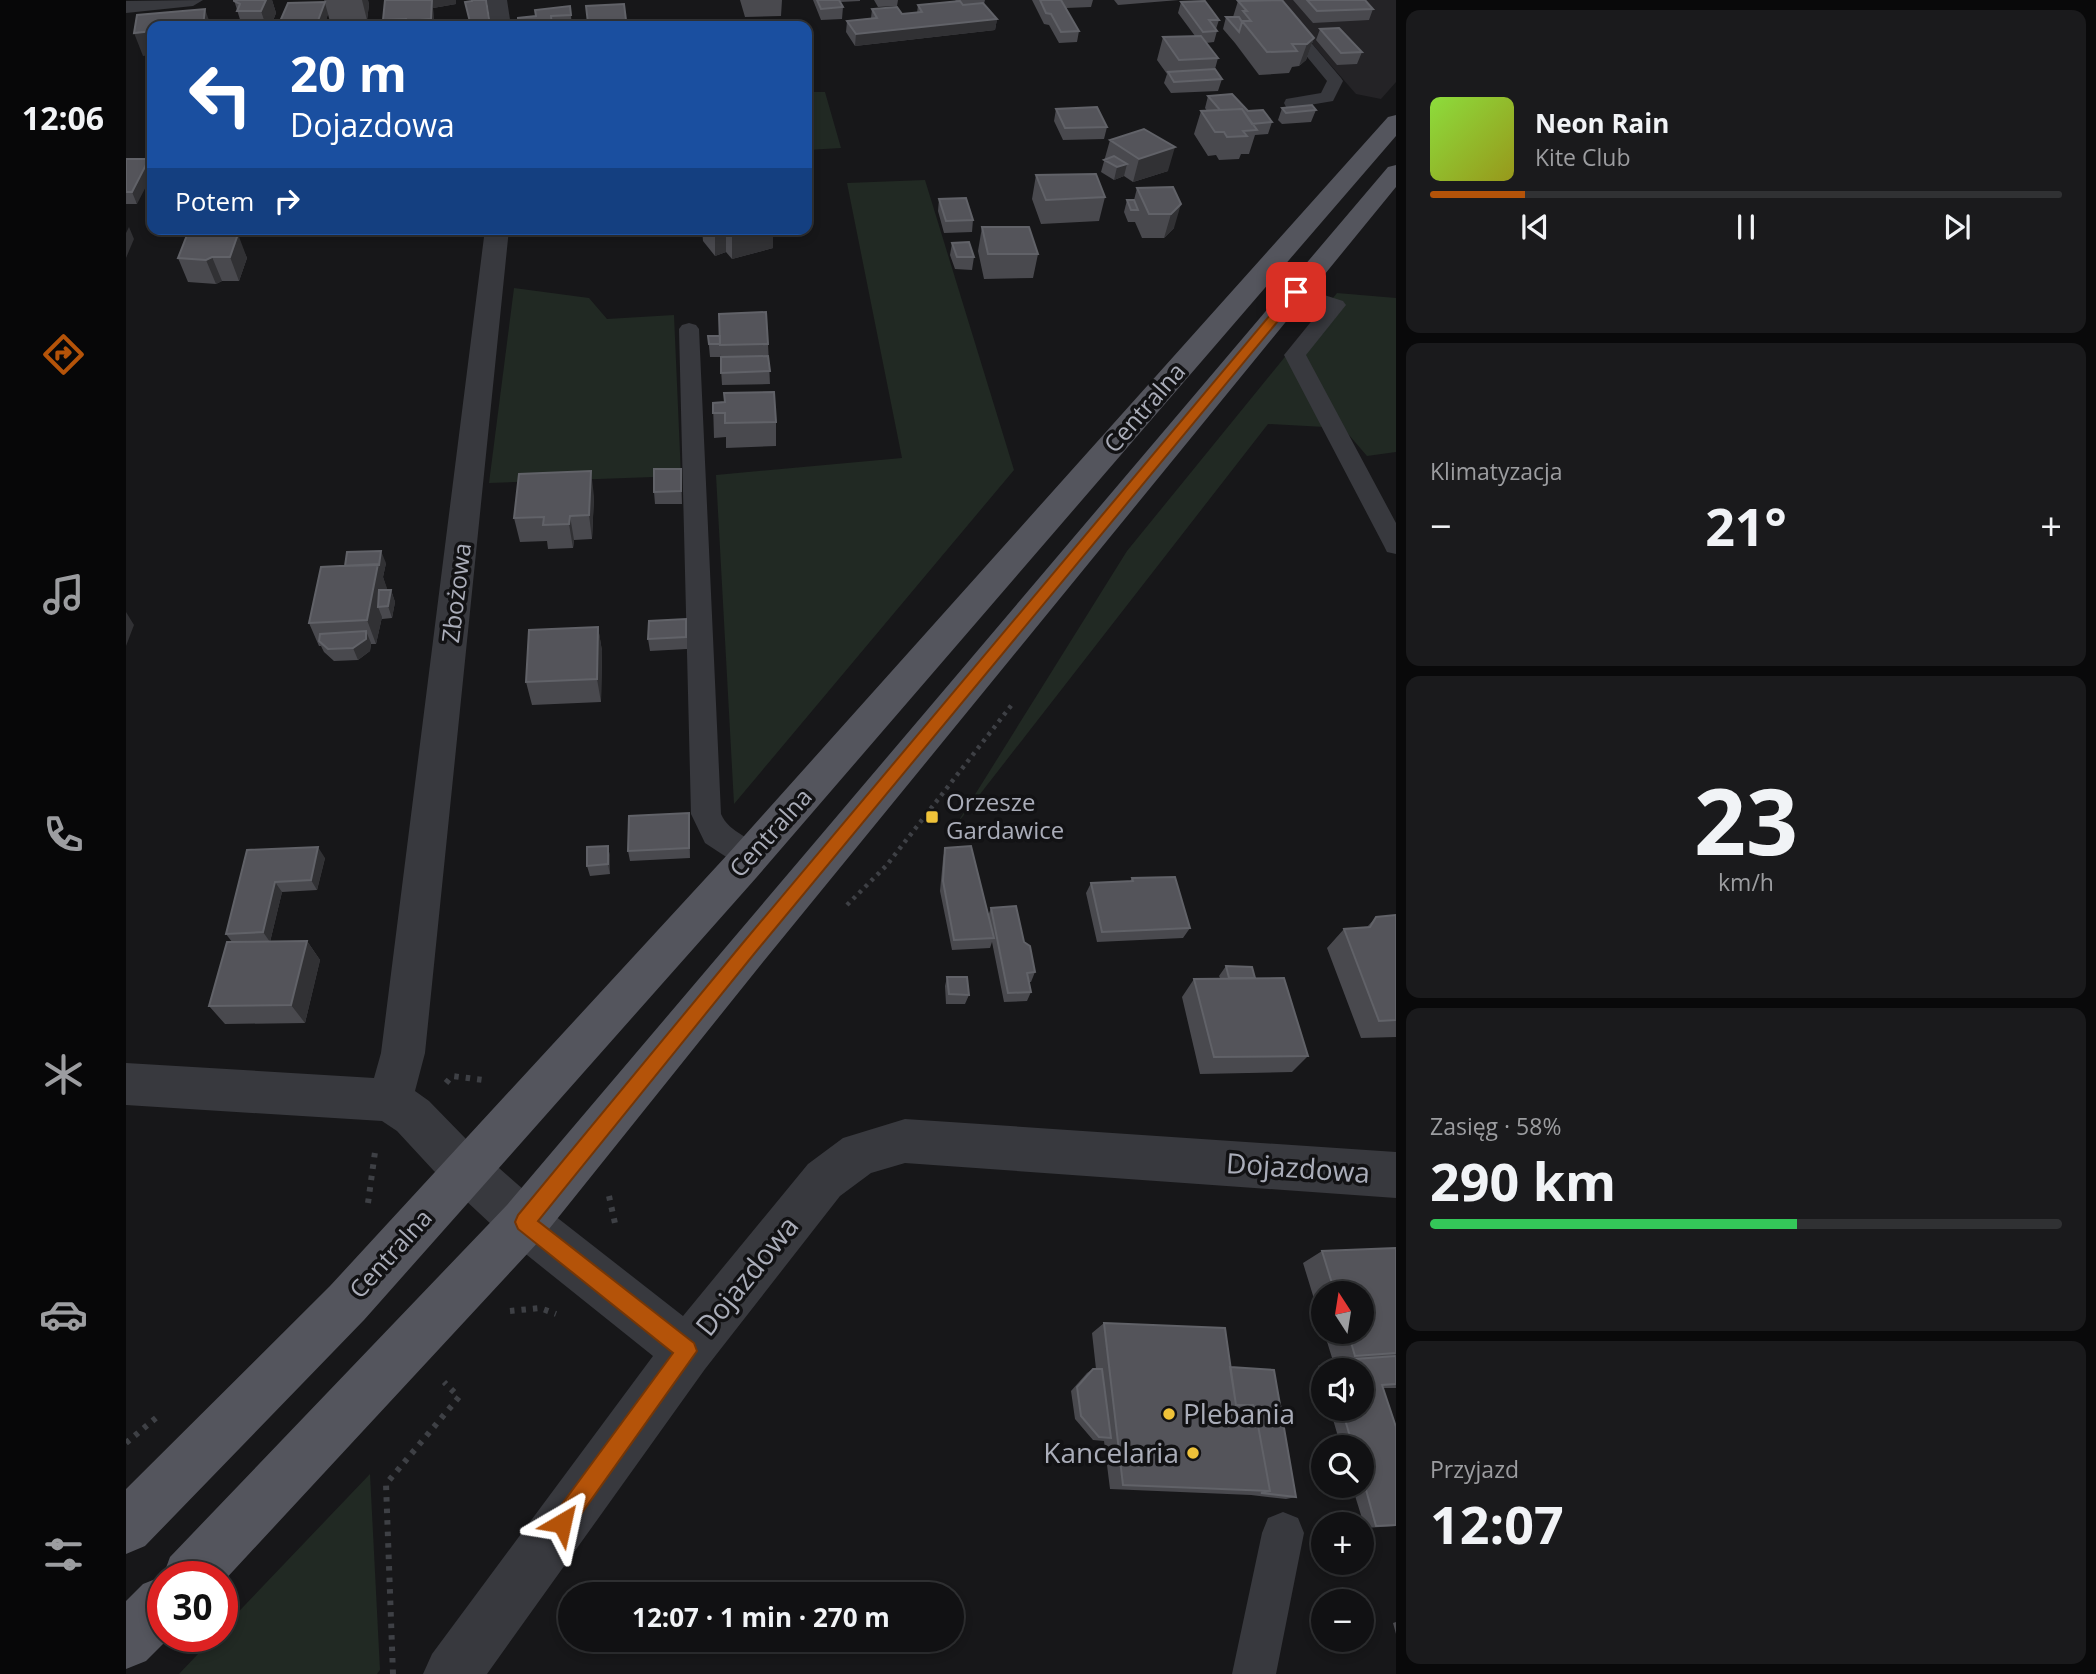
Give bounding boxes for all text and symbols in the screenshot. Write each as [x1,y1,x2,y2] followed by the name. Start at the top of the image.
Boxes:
[290,40,407,106] text: 20 m
[175,49,266,140] icon: left
[22,96,104,139] text: 12:06
[290,103,455,146] text: Dojazdowa
[1535,105,1669,141] text: Neon Rain
[1535,141,1630,173] text: Kite Club
[268,182,306,220] icon: right
[175,183,254,219] text: Potem
[1516,208,1554,246] icon: previous
[1727,208,1765,246] icon: pause
[1938,208,1976,246] icon: next
[1266,262,1326,322] pin
[1277,273,1315,311] icon: arrive
[39,330,88,379] icon: directions
[1096,355,1192,459] street label: Centralna
[1430,455,1563,487] text: Klimatyzacja
[1705,490,1787,561] text: 21°
[1430,499,1452,551] text: −
[2040,499,2062,551] text: +
[433,541,478,645] street label: Zbożowa
[39,570,88,619] icon: music
[1694,758,1798,882] text: 23
[721,780,819,884] street label: Centralna
[946,785,1064,846] place label: Orzesze Gardawice
[924,809,940,825] marker: Orzesze Gardawice
[39,810,88,859] icon: phone
[1718,866,1774,898] text: km/h
[39,1050,88,1099] icon: climate
[1430,1110,1561,1142] text: Zasięg · 58%
[1225,1143,1371,1191] street label: Dojazdowa
[1430,1145,1616,1216] text: 290 km
[341,1201,439,1305] street label: Centralna
[686,1207,806,1343] street label: Dojazdowa
[1311,1281,1374,1344] north arrow
[1311,1281,1374,1652] map controls
[39,1290,88,1339] icon: car
[1311,1358,1374,1421] button: sound
[1183,1394,1295,1432] place label: Plebania
[1161,1406,1177,1422] marker: Plebania
[1043,1433,1179,1471] place label: Kancelaria
[1311,1435,1374,1498] button: search
[1185,1445,1201,1461] marker: Kancelaria
[1430,1453,1519,1485] text: Przyjazd
[525,1486,599,1560] position arrow
[1430,1488,1564,1559] text: 12:07
[1311,1512,1374,1575] button: +
[39,1530,88,1579] icon: filters
[147,1561,238,1652] speed limit sign: 30
[1311,1589,1374,1652] button: −
[632,1599,890,1635] text: 12:07 · 1 min · 270 m

